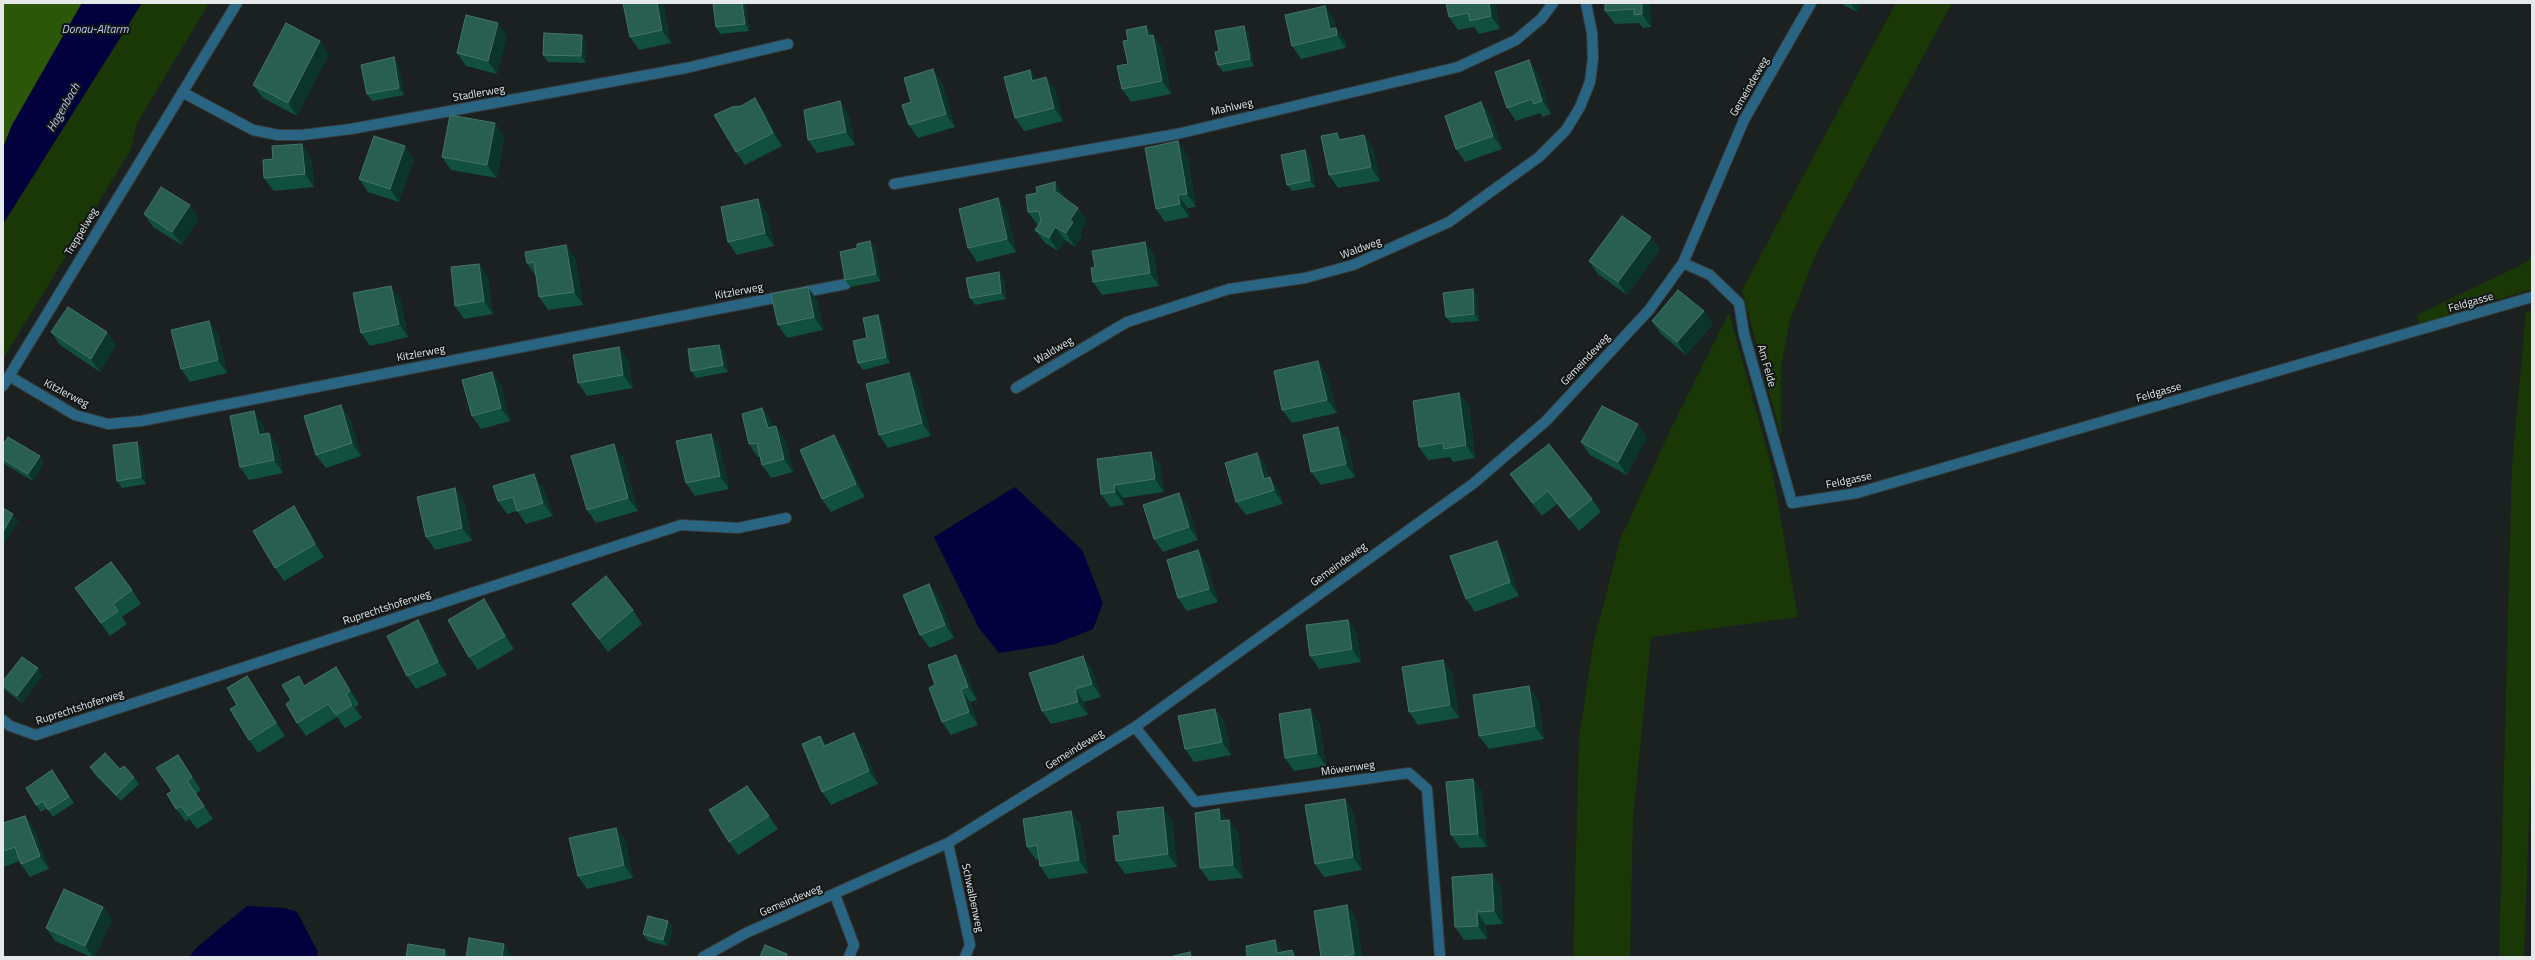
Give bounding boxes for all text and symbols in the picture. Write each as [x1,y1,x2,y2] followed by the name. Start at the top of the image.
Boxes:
[61,23,129,37] water label: Donau-Altarm
[1728,55,1772,119] street label: Gemeindeweg
[44,81,84,135] water label: Hagenbach
[452,83,506,105] street label: Stadlerweg
[1210,97,1254,119] street label: Mahlweg
[63,206,101,258] street label: Treppelweg
[1339,235,1383,263] street label: Waldweg
[714,281,764,303] street label: Kitzlerweg
[2447,290,2495,316] street label: Feldgasse
[1559,331,1613,389] street label: Gemeindeweg
[1032,334,1076,368] street label: Waldweg
[396,343,446,365] street label: Kitzlerweg
[1754,343,1778,389] street label: Am Felde
[41,377,91,411] street label: Kitzlerweg
[2135,380,2183,406] street label: Feldgasse
[1825,470,1873,492] street label: Feldgasse
[1308,540,1370,590] street label: Gemeindeweg
[341,588,433,628] street label: Ruprechtshoferweg
[34,688,126,728] street label: Ruprechtshoferweg
[1043,727,1107,773] street label: Gemeindeweg
[1320,759,1376,779] street label: Möwenweg
[958,863,986,933] street label: Schwalbenweg
[758,882,824,920] street label: Gemeindeweg

